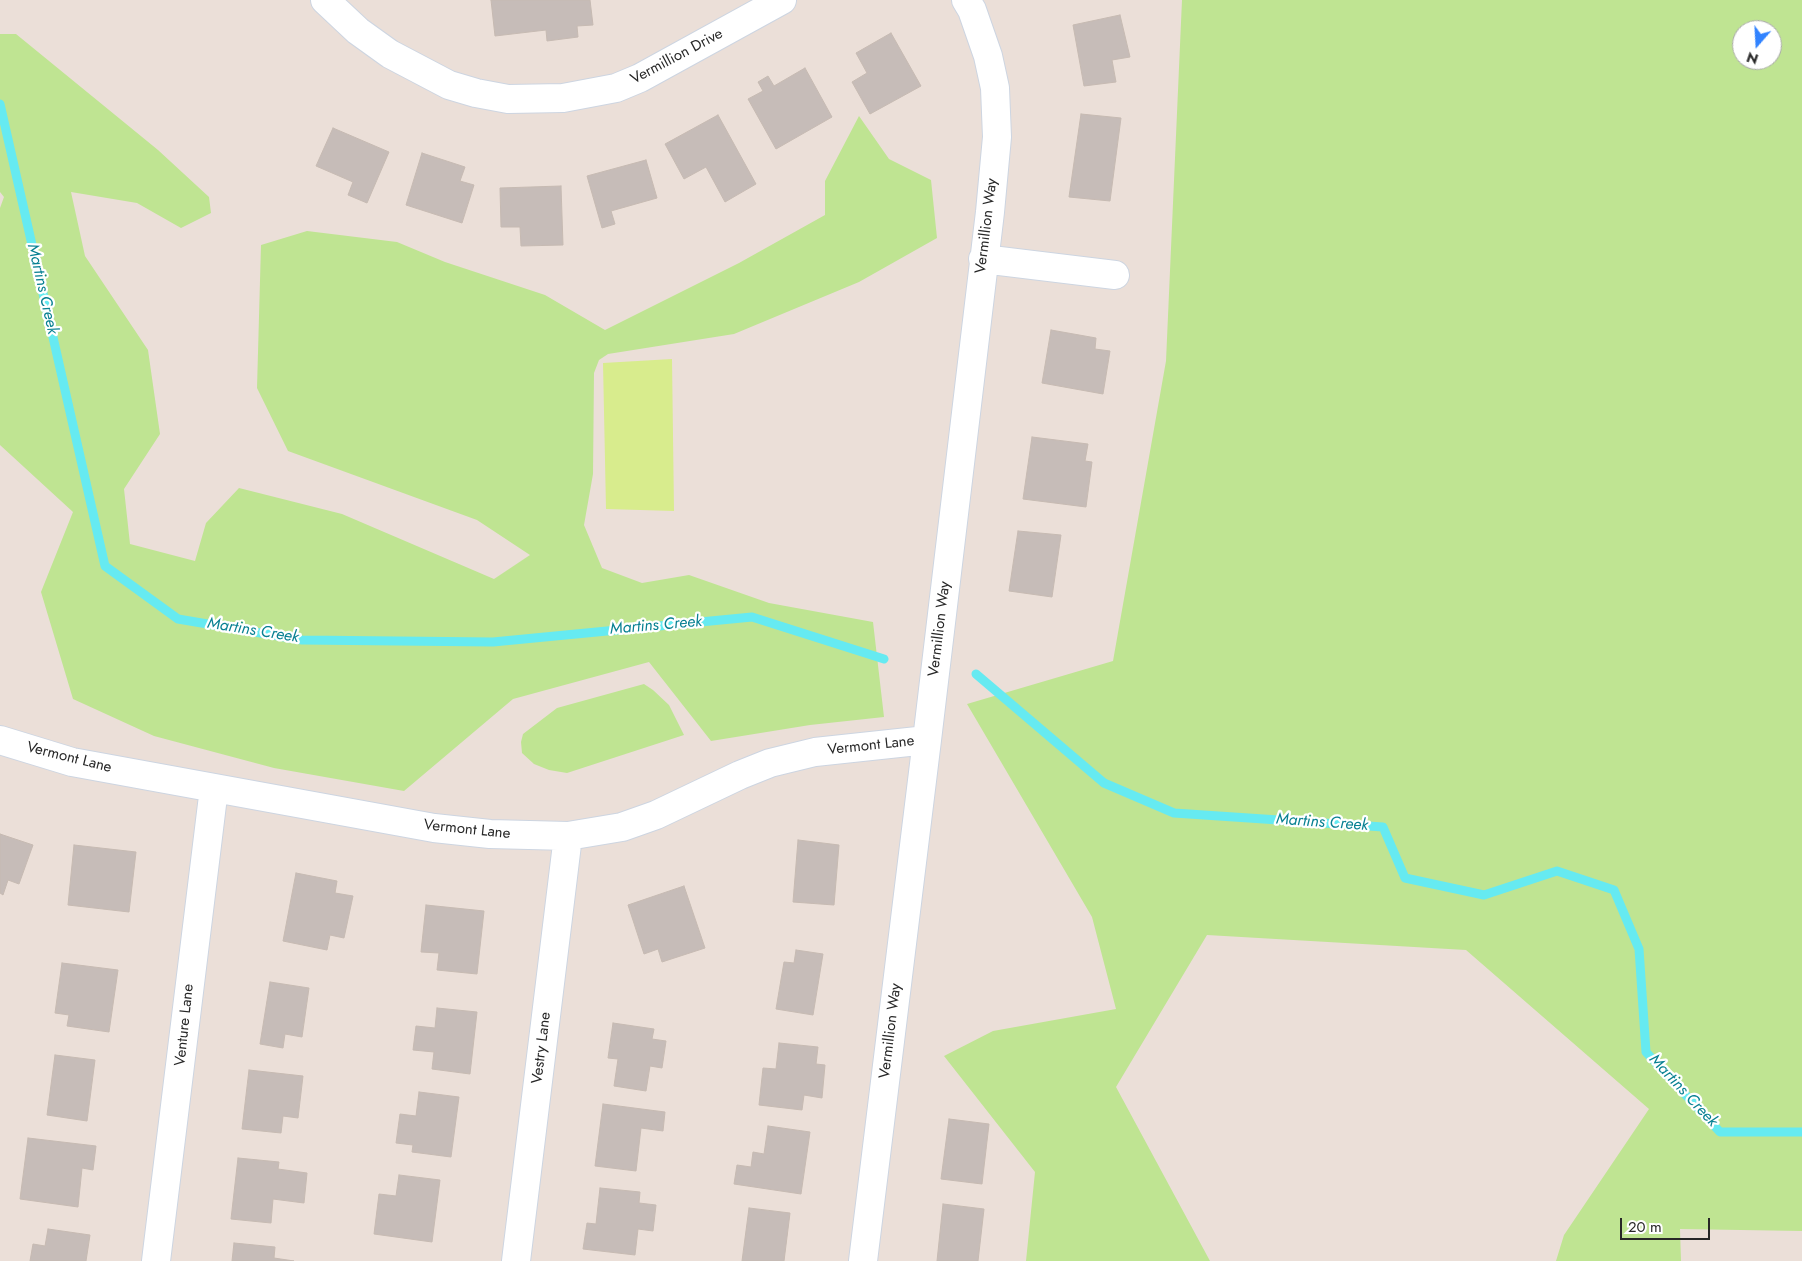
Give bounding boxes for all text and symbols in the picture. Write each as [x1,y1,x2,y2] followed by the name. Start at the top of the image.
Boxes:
[1732,20,1782,70] north arrow
[628,25,726,89] street label: Vermillion Drive
[1744,47,1761,70] text: N
[972,177,1002,275] street label: Vermillion Way
[22,242,62,336] water label: Martins Creek
[925,580,955,678] street label: Vermillion Way
[609,612,703,640] water label: Martins Creek
[206,614,300,648] water label: Martins Creek
[827,733,915,759] street label: Vermont Lane
[25,739,113,777] street label: Vermont Lane
[1275,810,1369,836] water label: Martins Creek
[423,817,511,843] street label: Vermont Lane
[876,982,906,1080] street label: Vermillion Way
[172,983,198,1067] street label: Venture Lane
[529,1011,555,1085] street label: Vestry Lane
[1645,1051,1721,1131] water label: Martins Creek
[1622,1208,1712,1240] scale bar
[1628,1216,1662,1238] text: 20 m

